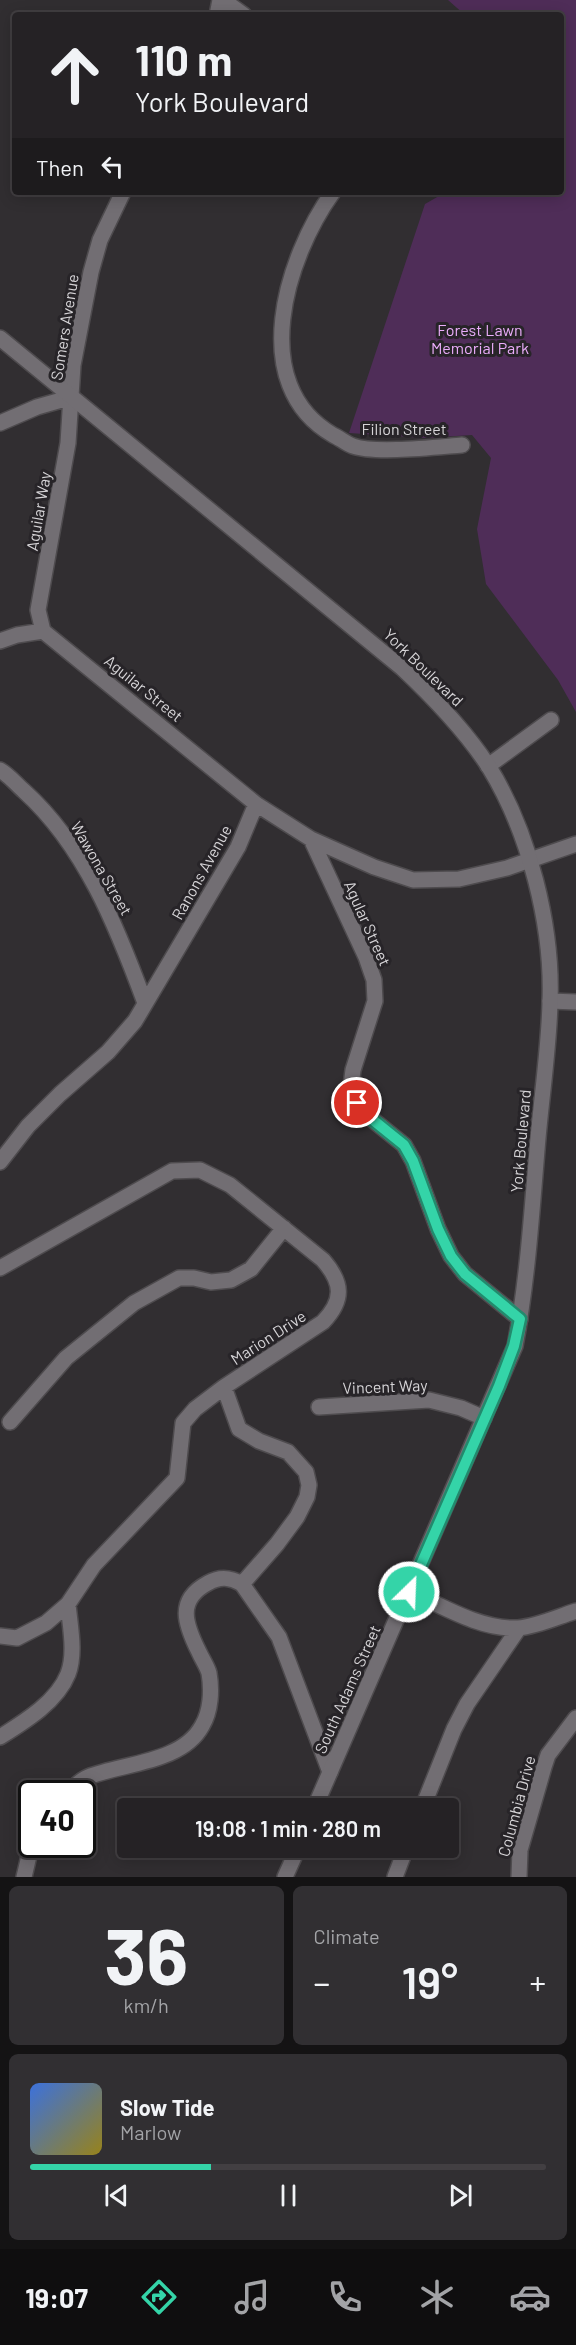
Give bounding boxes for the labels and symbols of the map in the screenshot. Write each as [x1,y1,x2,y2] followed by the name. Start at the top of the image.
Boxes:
[46,273,82,381] street label: Somers Avenue
[431,320,529,357] park label: Forest Lawn Memorial Park
[361,419,447,438] street label: Filion Street
[22,469,54,552] street label: Aguilar Way
[380,624,468,710] street label: York Boulevard
[101,651,187,725] street label: Aguilar Street
[68,818,136,918] street label: Wawona Street
[167,821,235,923] street label: Ranons Avenue
[341,878,395,968] street label: Agular Street
[331,1077,382,1128] pin
[506,1089,534,1193] street label: York Boulevard
[227,1306,309,1368] street label: Marion Drive
[342,1375,429,1397] street label: Vincent Way
[377,1560,441,1624] position arrow
[310,1622,384,1756] street label: South Adams Street
[493,1753,539,1859] street label: Columbia Drive
[18,1780,96,1858] speed limit sign: 40

